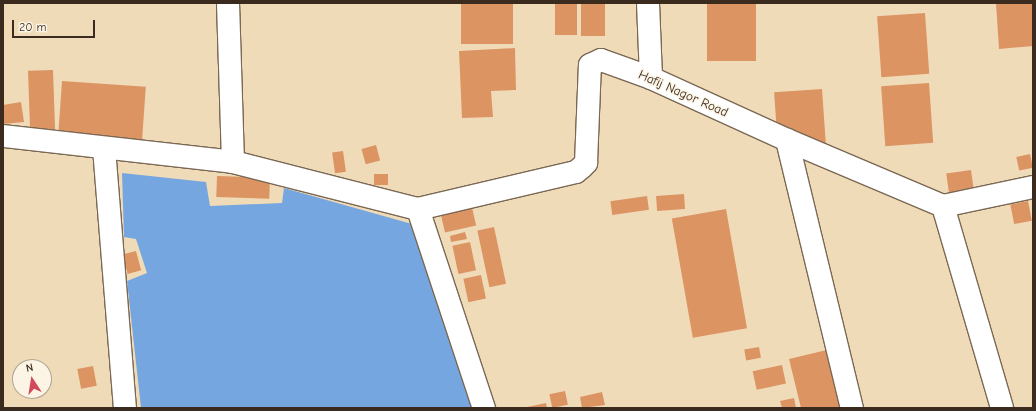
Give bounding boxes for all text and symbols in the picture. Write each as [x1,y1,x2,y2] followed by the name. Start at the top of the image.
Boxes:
[14,12,97,38] scale bar
[19,20,47,34] text: 20 m
[636,67,730,121] street label: Hafij Nagor Road
[12,359,52,399] north arrow
[25,361,34,375] text: N

